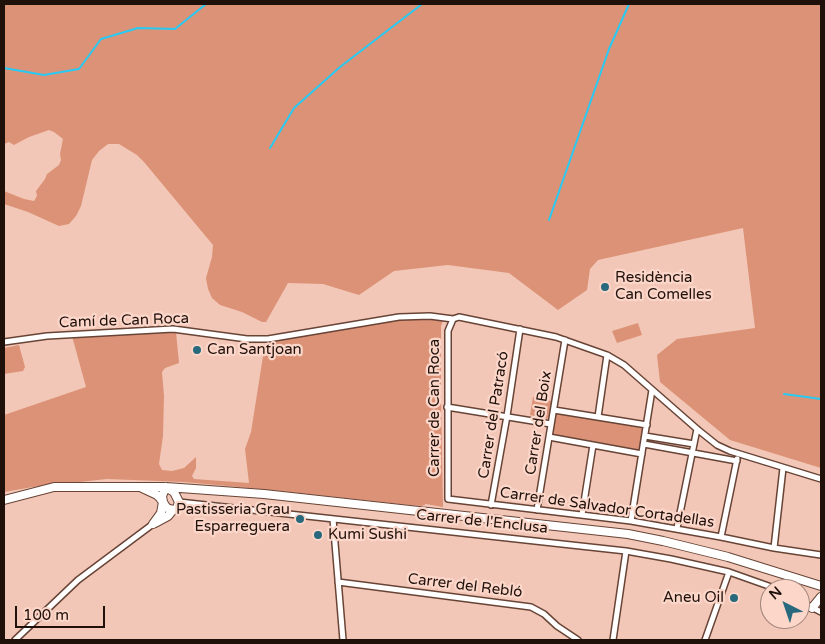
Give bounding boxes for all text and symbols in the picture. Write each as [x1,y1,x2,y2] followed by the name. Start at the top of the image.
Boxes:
[615,269,712,304] place label: Residència Can Comelles
[599,281,611,293] marker: Residència Can Comelles
[59,310,189,332] street label: Camí de Can Roca
[426,339,444,477] street label: Carrer de Can Roca
[207,341,302,359] place label: Can Santjoan
[191,344,203,356] marker: Can Santjoan
[475,350,513,480] street label: Carrer del Patracó
[522,370,556,476] street label: Carrer del Boix
[499,484,715,532] street label: Carrer de Salvador Cortadellas
[176,501,290,536] place label: Pastisseria Grau Esparreguera
[415,506,549,538] street label: Carrer de l'Enclusa
[294,513,306,525] marker: Pastisseria Grau Esparreguera
[328,526,407,544] place label: Kumi Sushi
[312,529,324,541] marker: Kumi Sushi
[407,570,523,602] street label: Carrer del Rebló
[760,579,810,629] north arrow
[766,583,785,603] text: N
[663,589,724,607] place label: Aneu Oil
[728,592,740,604] marker: Aneu Oil
[18,596,108,628] scale bar
[23,606,69,624] text: 100 m

